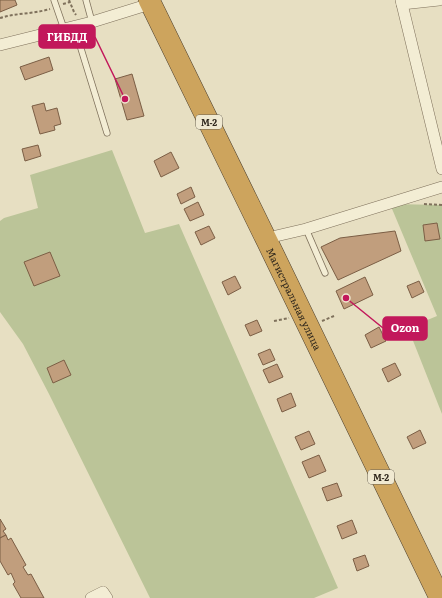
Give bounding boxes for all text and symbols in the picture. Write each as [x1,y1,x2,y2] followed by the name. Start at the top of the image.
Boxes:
[39,25,95,48] callout: ГИБДД
[47,28,88,44] text: ГИБДД
[196,115,222,129] road number: М-2
[264,244,326,353] street label: Магистральная улица
[383,317,427,340] callout: Ozon
[391,319,420,335] text: Ozon
[368,470,394,484] road number: М-2

